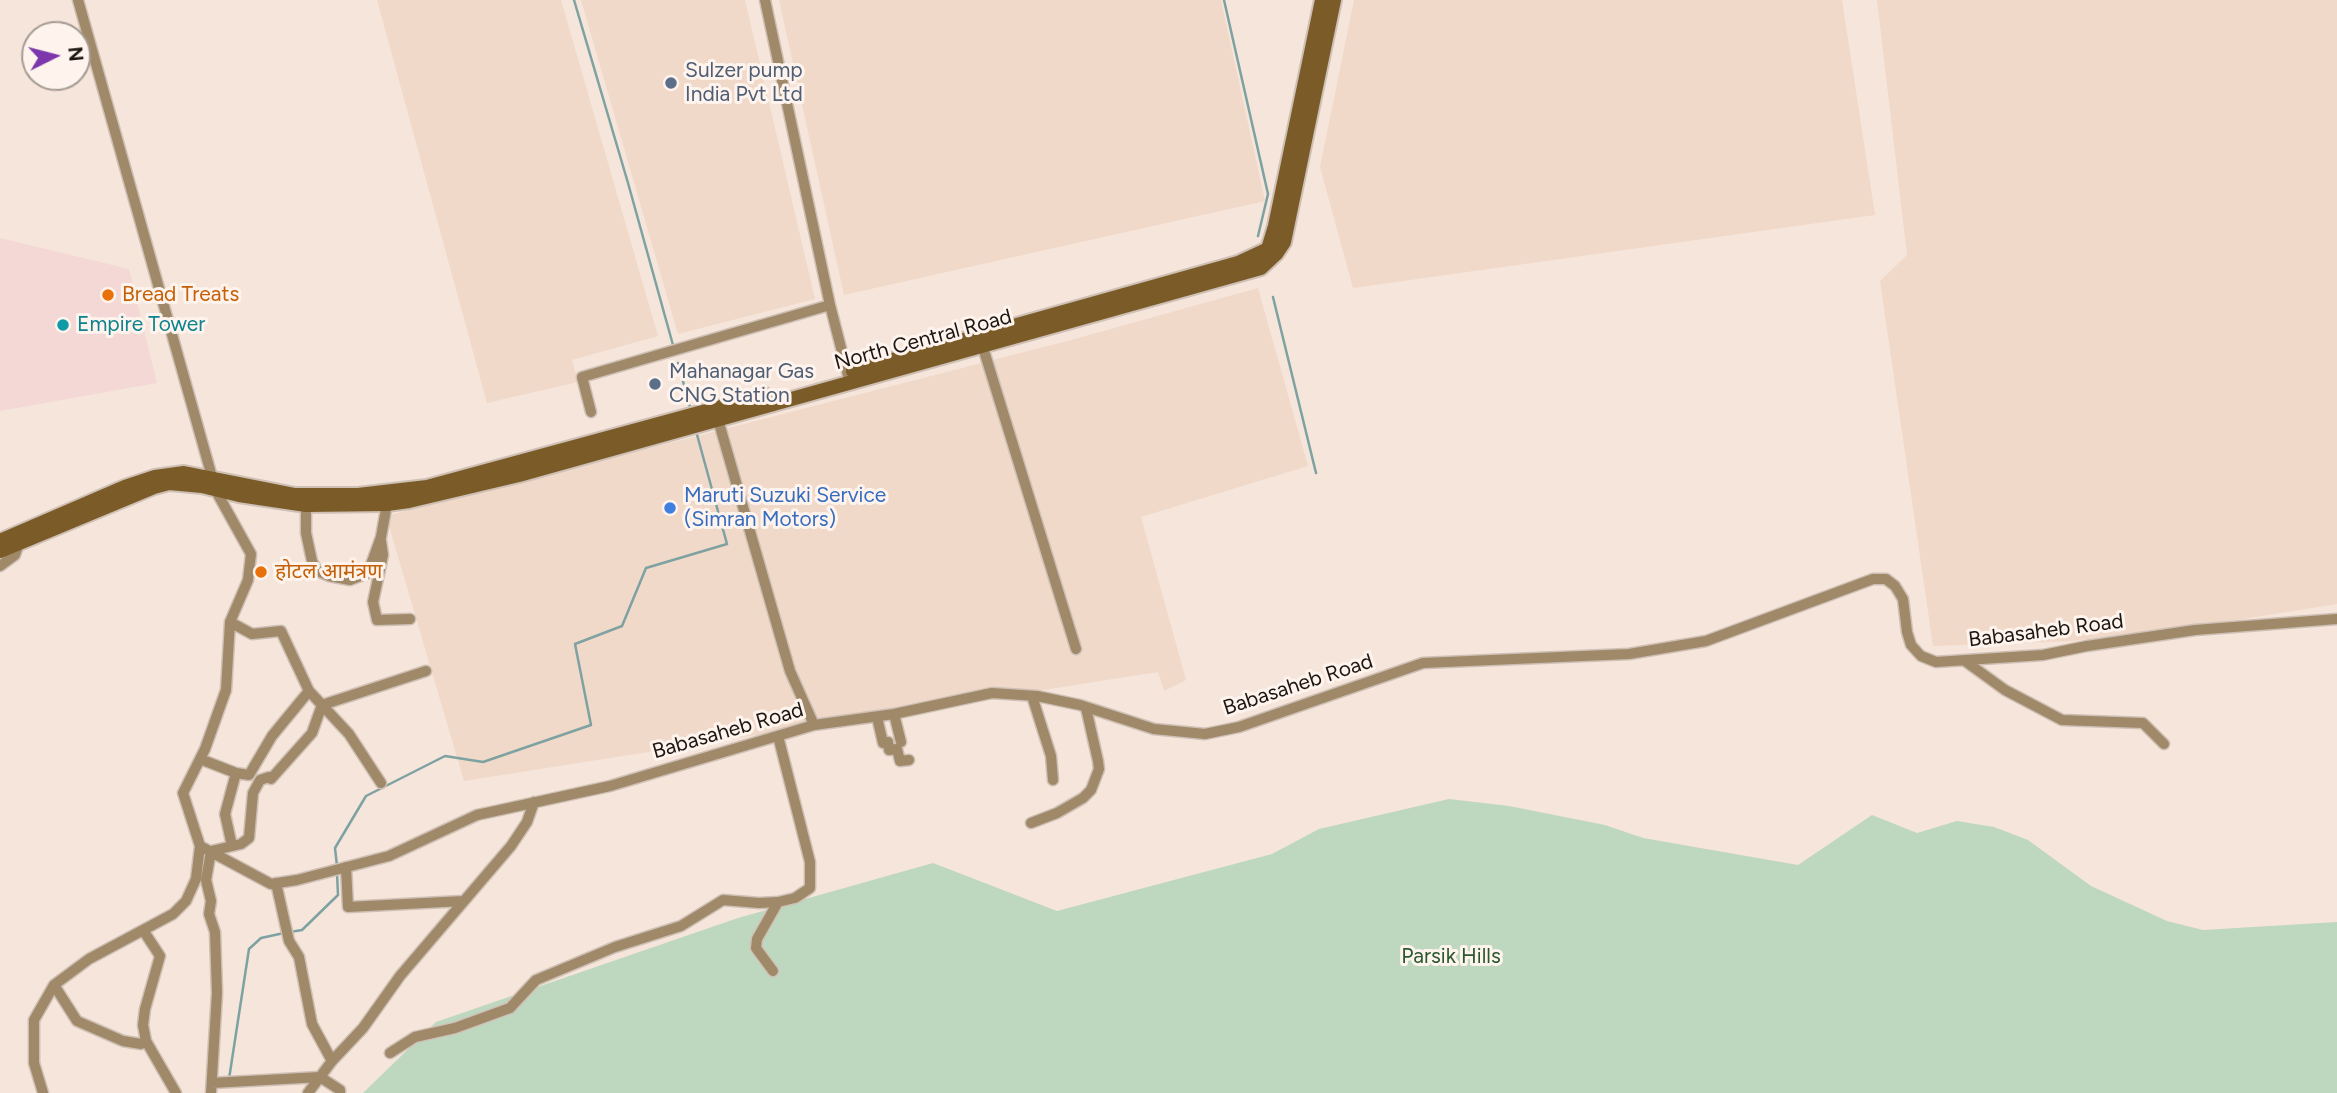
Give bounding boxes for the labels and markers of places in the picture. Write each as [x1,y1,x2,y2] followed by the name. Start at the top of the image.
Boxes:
[685,58,803,108] place label: Sulzer pump India Pvt Ltd
[663,75,679,91] marker: Sulzer pump India Pvt Ltd
[122,282,239,308] place label: Bread Treats
[100,287,116,303] marker: Bread Treats
[77,312,205,338] place label: Empire Tower
[55,317,71,333] marker: Empire Tower
[669,359,814,409] place label: Mahanagar Gas CNG Station
[647,376,663,392] marker: Mahanagar Gas CNG Station
[684,483,886,533] place label: Maruti Suzuki Service (Simran Motors)
[662,500,678,516] marker: Maruti Suzuki Service (Simran Motors)
[275,559,382,585] place label: होटल आमंत्रण
[253,564,269,580] marker: होटल आमंत्रण

